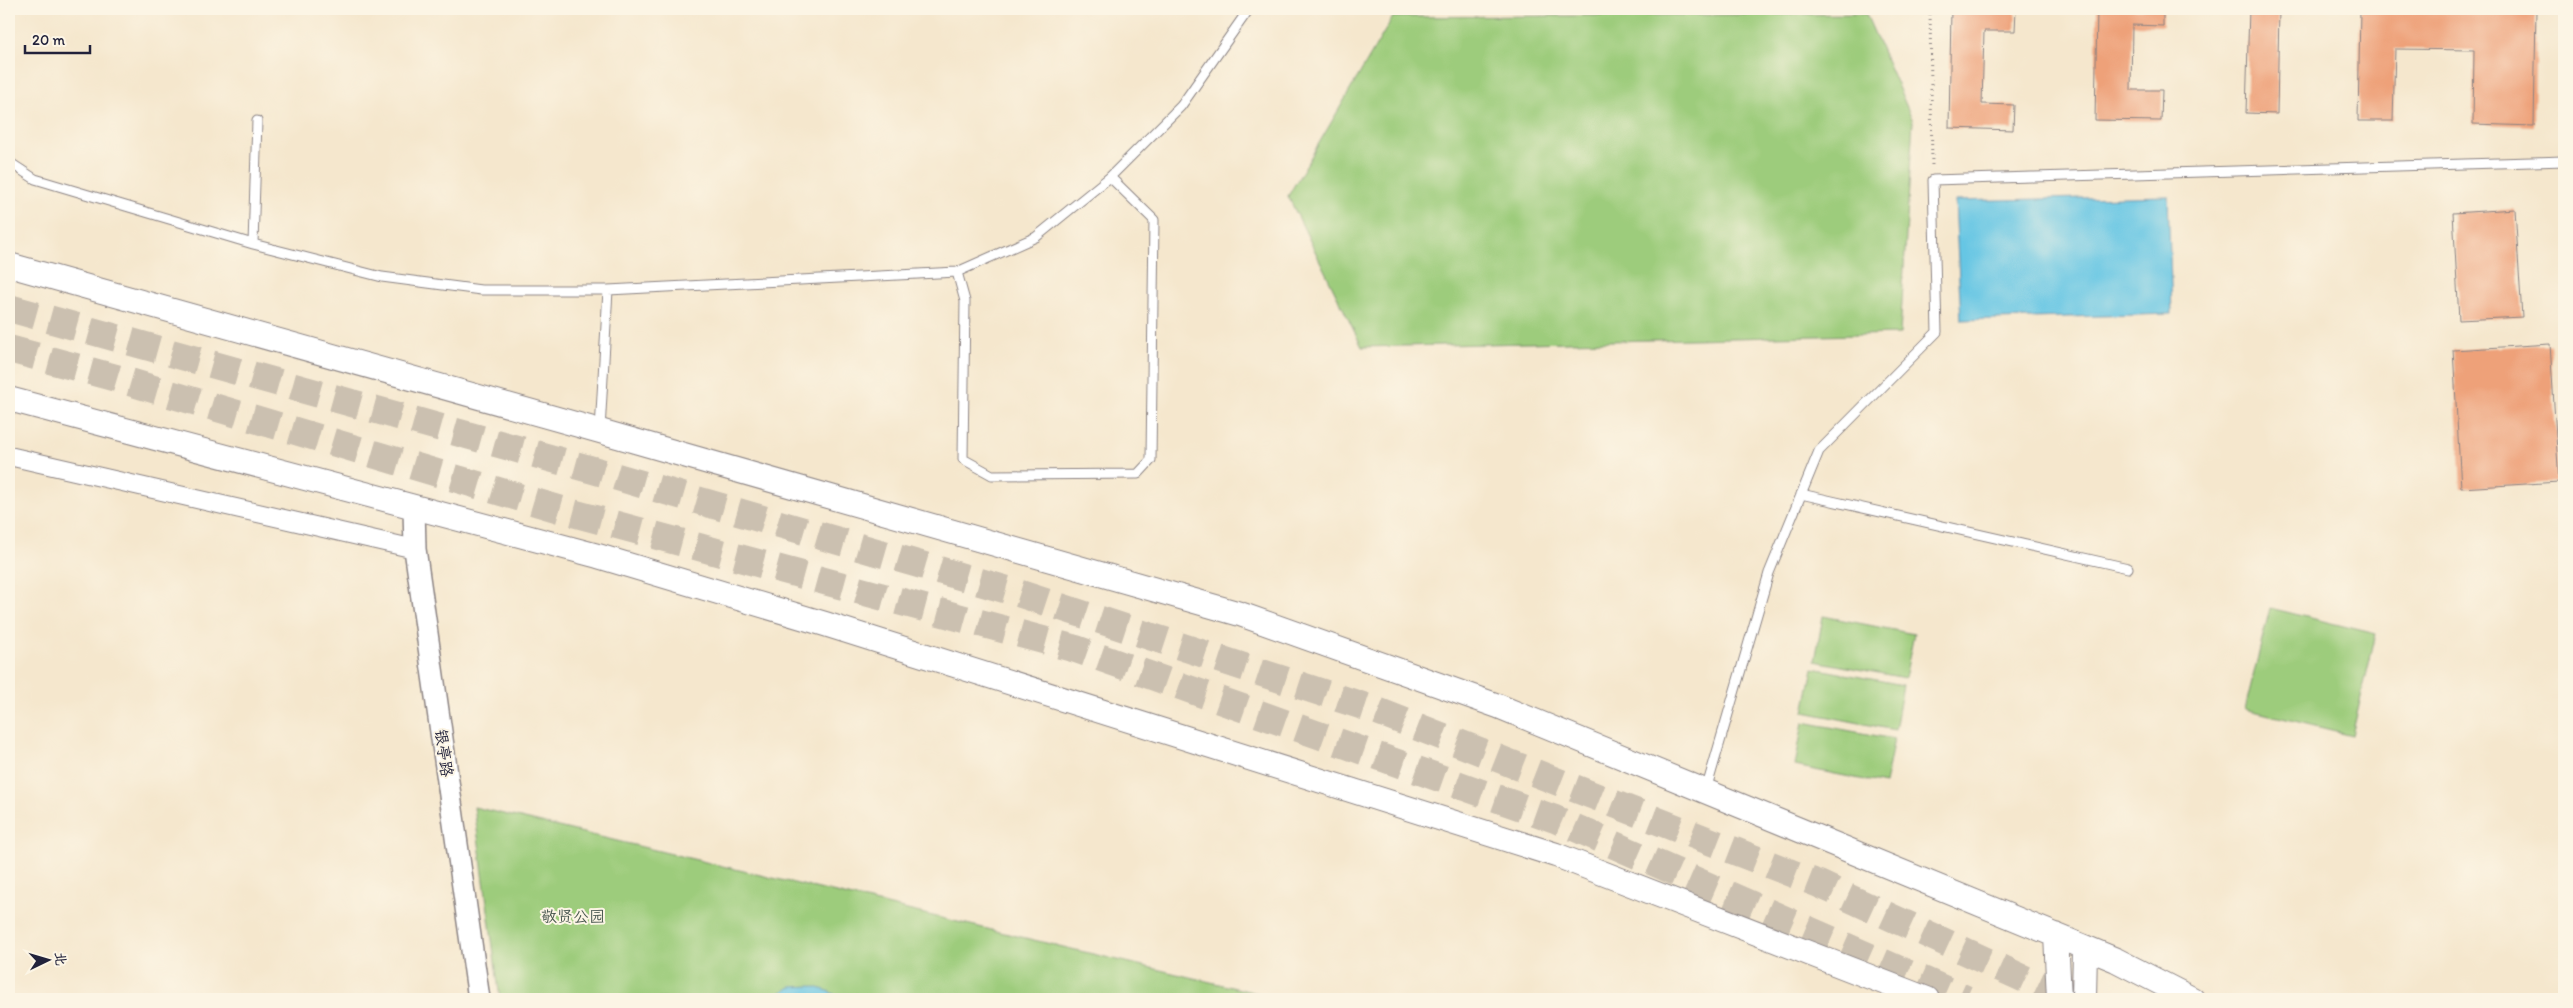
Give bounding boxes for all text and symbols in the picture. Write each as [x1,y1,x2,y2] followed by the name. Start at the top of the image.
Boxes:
[25,22,90,54] scale bar
[32,31,66,49] text: 20 m
[431,728,457,778] street label: 银亭路
[541,907,605,926] park label: 敬贤公园
[22,936,72,986] north arrow
[51,951,70,967] text: 北

